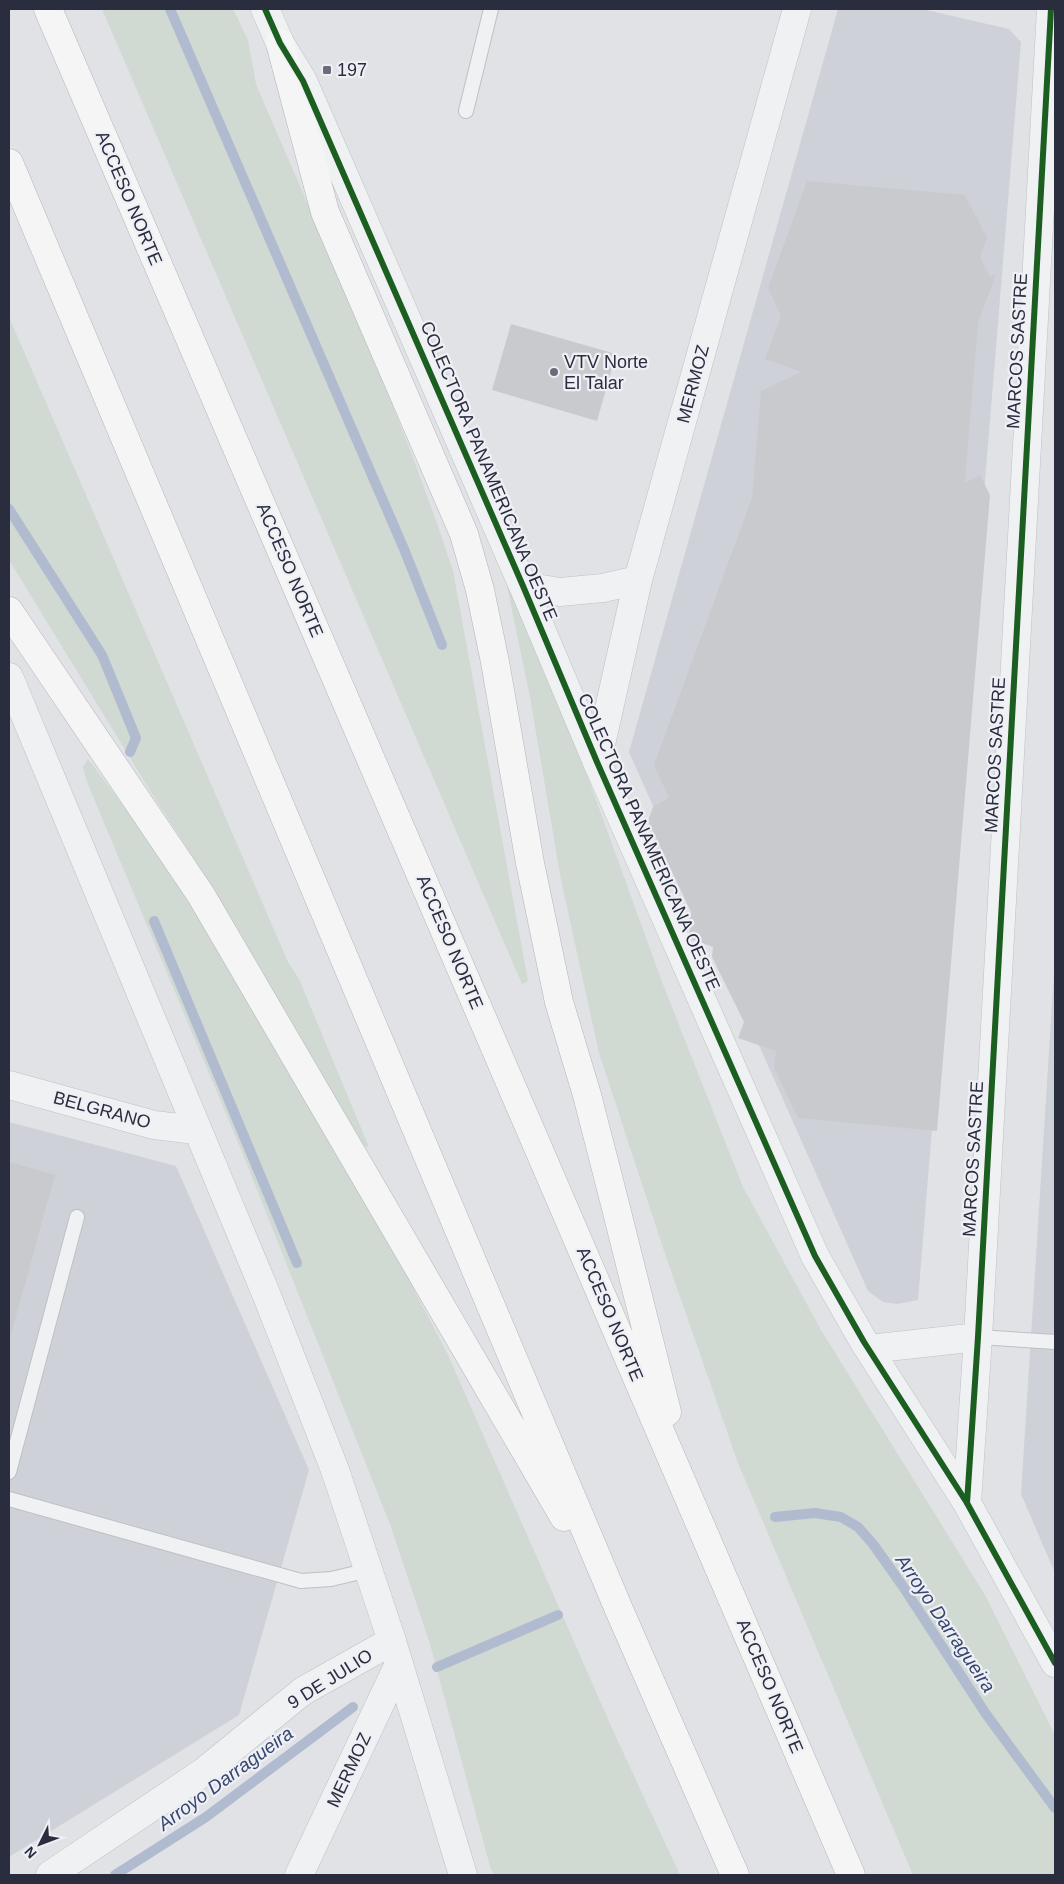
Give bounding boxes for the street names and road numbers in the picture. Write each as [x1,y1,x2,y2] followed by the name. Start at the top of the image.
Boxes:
[92,128,166,268] street label: ACCESO NORTE
[1003,273,1031,429] street label: MARCOS SASTRE
[417,318,561,624] street label: COLECTORA PANAMERICANA OESTE
[673,343,713,425] street label: MERMOZ
[253,500,327,640] street label: ACCESO NORTE
[981,677,1009,833] street label: MARCOS SASTRE
[574,690,724,994] street label: COLECTORA PANAMERICANA OESTE
[413,872,487,1012] street label: ACCESO NORTE
[959,1081,987,1237] street label: MARCOS SASTRE
[51,1087,153,1133] street label: BELGRANO
[573,1244,647,1384] street label: ACCESO NORTE
[733,1616,807,1756] street label: ACCESO NORTE
[284,1645,376,1713] street label: 9 DE JULIO
[323,1730,375,1810] street label: MERMOZ

